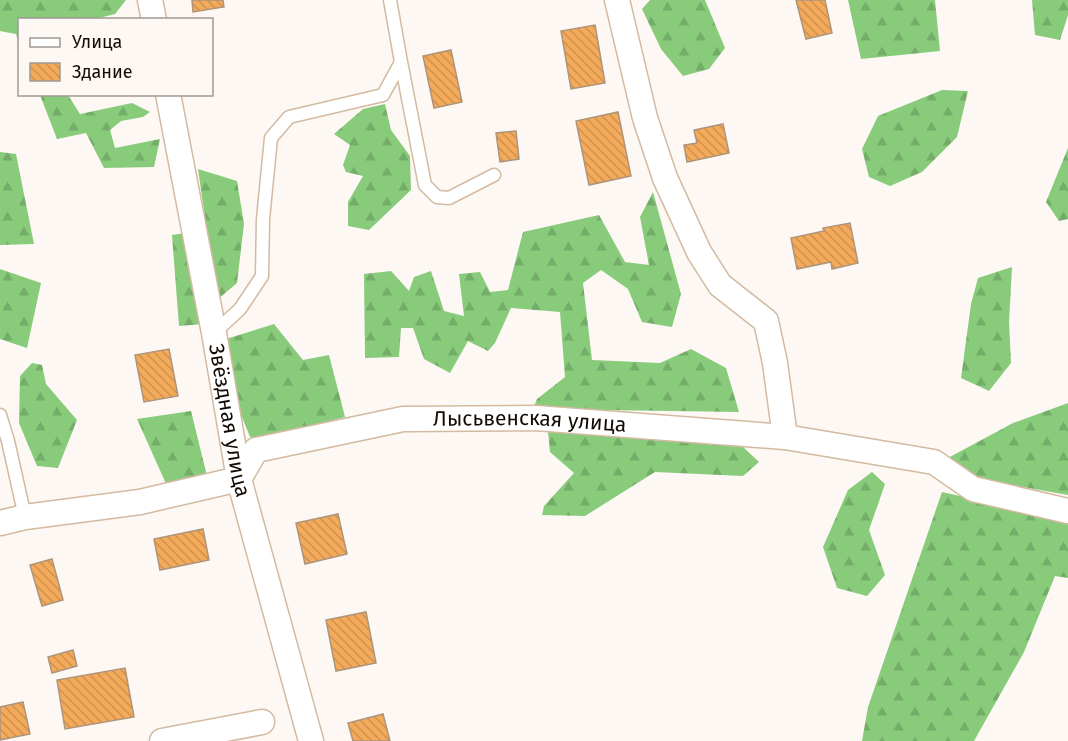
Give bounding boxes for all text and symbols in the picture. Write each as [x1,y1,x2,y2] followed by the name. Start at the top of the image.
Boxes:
[18,18,213,96] legend
[72,31,122,53] text: Улица
[72,61,133,83] text: Здание
[203,342,256,500] street label: Звёздная улица
[433,405,627,438] street label: Лысьвенская улица

